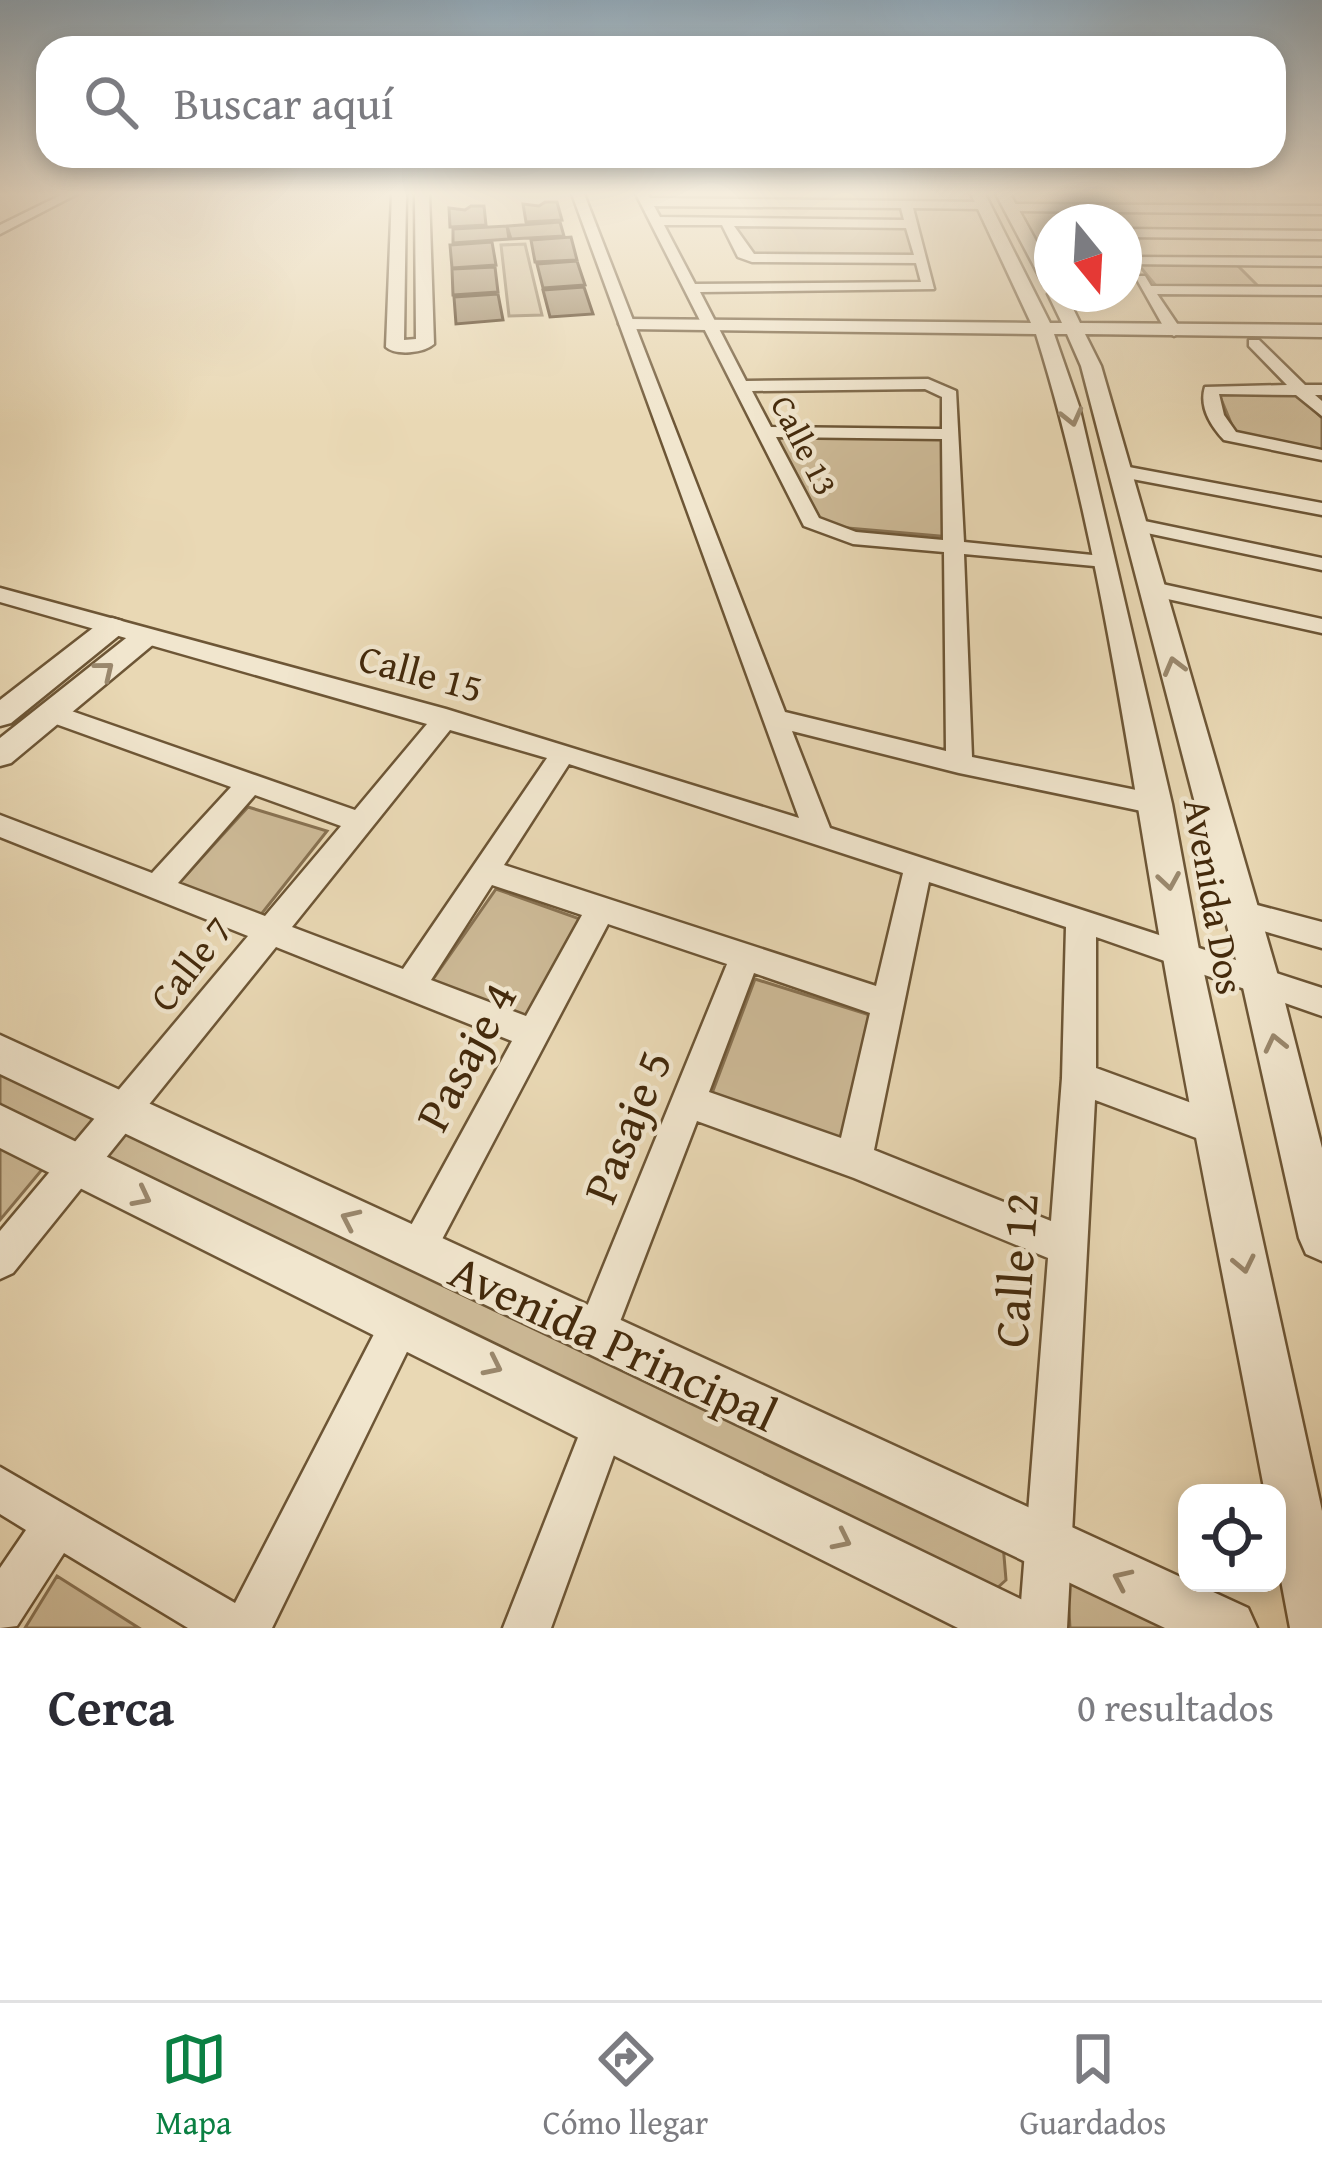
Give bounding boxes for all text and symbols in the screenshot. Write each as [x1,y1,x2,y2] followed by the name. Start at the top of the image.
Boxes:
[36,36,1286,168] search box
[78,69,144,135] icon: search
[174,70,393,135] text: Buscar aquí
[1034,204,1142,312] north arrow
[759,387,851,503] street label: Calle 13
[1057,407,1082,427] one-way arrow
[353,628,489,716] street label: Calle 15
[1164,657,1189,677] one-way arrow
[92,662,114,684] one-way arrow
[1170,793,1260,999] street label: Avenida Dos
[1155,871,1181,891] one-way arrow
[135,903,245,1023] street label: Calle 7
[396,969,534,1143] street label: Pasaje 4
[1264,1033,1289,1054] one-way arrow
[563,1039,689,1213] street label: Pasaje 5
[130,1182,152,1205] one-way arrow
[974,1190,1056,1350] street label: Calle 12
[341,1210,362,1233] one-way arrow
[438,1235,790,1449] street label: Avenida Principal
[1230,1253,1255,1273] one-way arrow
[481,1352,502,1376] one-way arrow
[1178,1484,1286,1592] map controls
[1178,1484,1286,1592] button: locate
[830,1526,852,1549] one-way arrow
[1113,1570,1134,1594] one-way arrow
[48,1669,174,1744] text: Cerca
[1077,1678,1274,1735] text: 0 resultados
[156,2026,232,2146] tab: Mapa
[543,2026,708,2146] tab: Cómo llegar
[1019,2026,1166,2146] tab: Guardados

